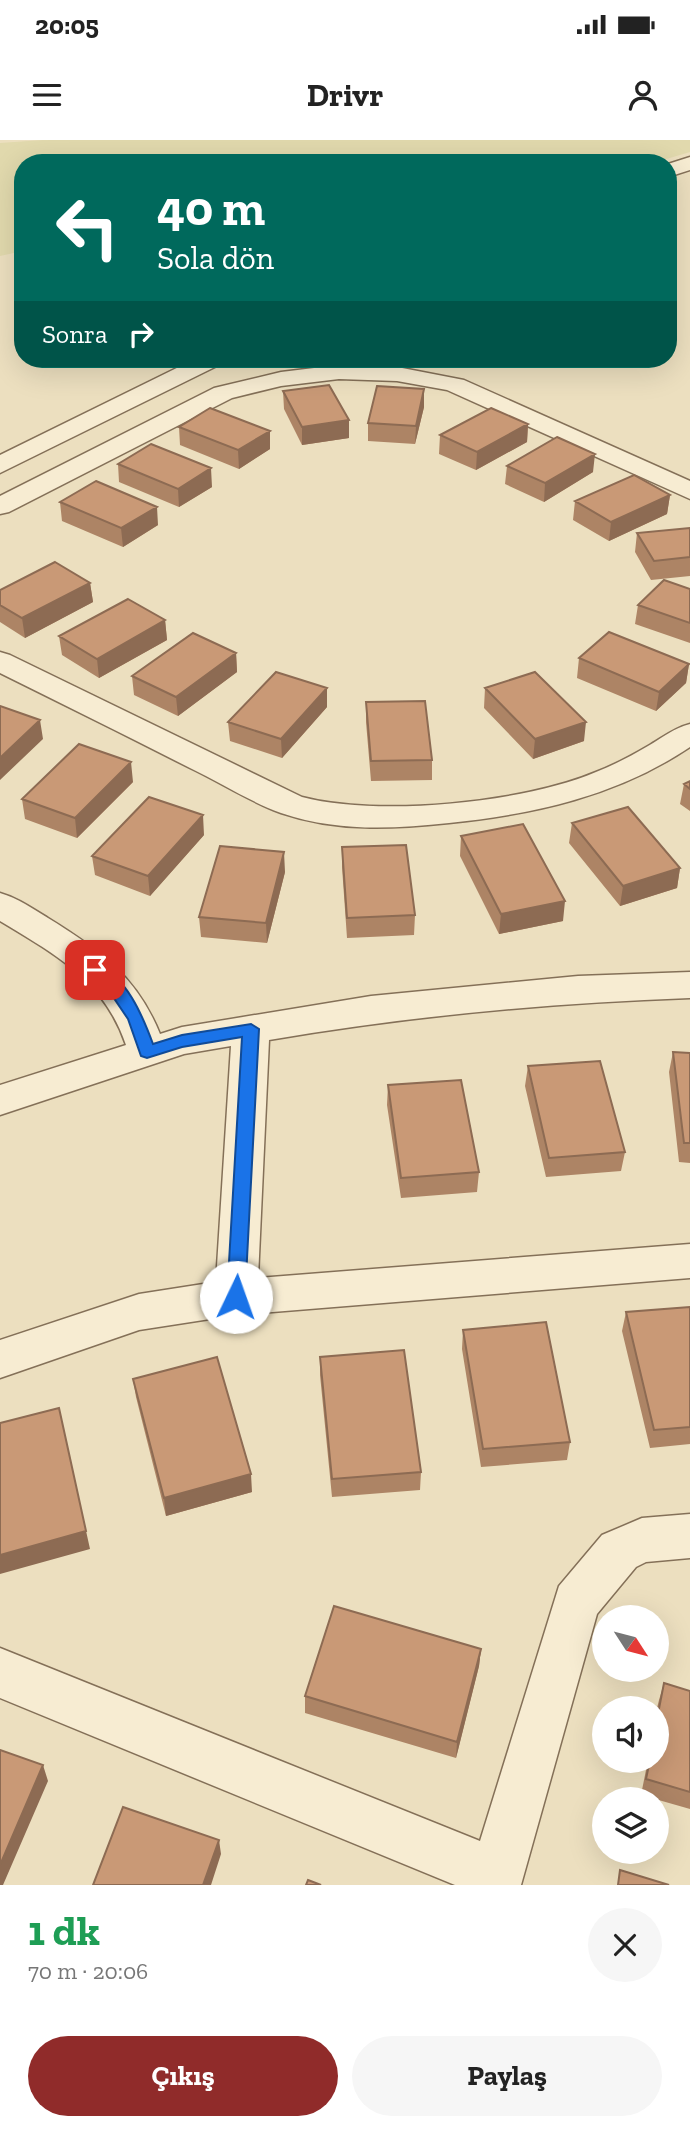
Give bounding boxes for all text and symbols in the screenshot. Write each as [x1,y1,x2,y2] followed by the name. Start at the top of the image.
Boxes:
[35,9,99,41] text: 20:05
[28,76,66,114] icon: menu
[307,76,383,114] text: Drivr
[624,76,662,114] icon: person
[157,179,265,238] text: 40 m
[42,182,133,273] icon: left
[157,239,274,277] text: Sola dön
[122,315,160,353] icon: right
[42,318,108,350] text: Sonra
[65,940,125,1000] pin
[76,951,114,989] icon: arrive
[199,1260,273,1334] position arrow
[592,1605,668,1682] north arrow
[592,1605,669,1864] map controls
[592,1696,669,1773] button: sound
[592,1787,669,1864] button: layers
[28,1905,100,1956] text: 1 dk
[588,1908,662,1982] button: close
[28,1957,148,1985] text: 70 m · 20:06
[28,2036,338,2116] button: Çıkış
[352,2036,662,2116] button: Paylaş

